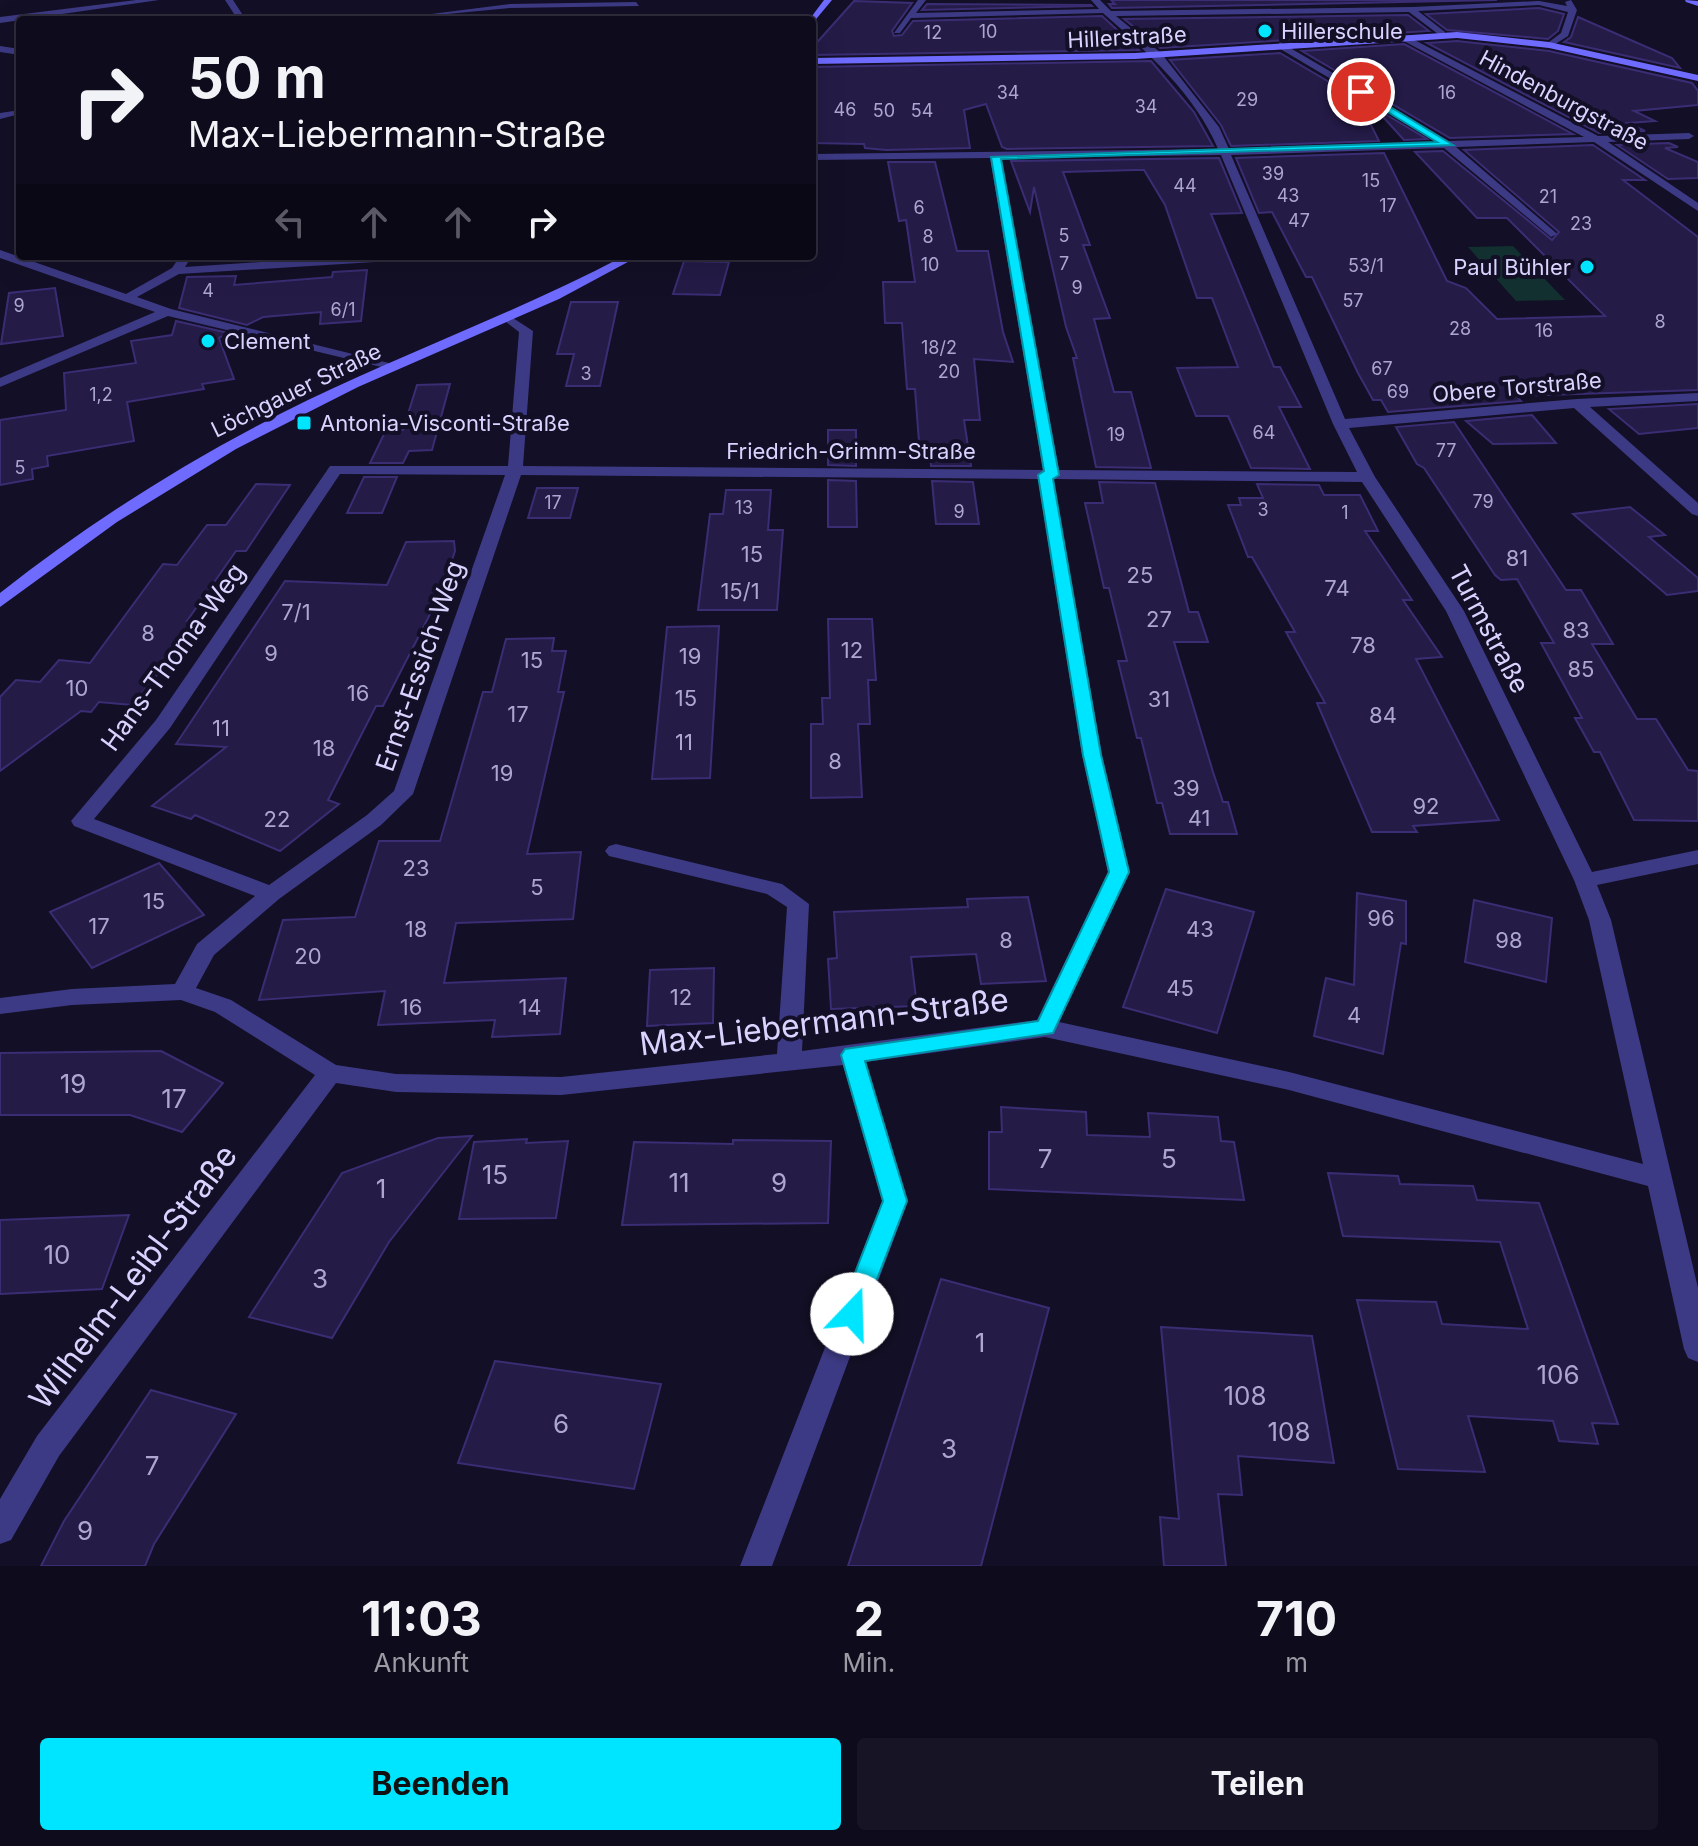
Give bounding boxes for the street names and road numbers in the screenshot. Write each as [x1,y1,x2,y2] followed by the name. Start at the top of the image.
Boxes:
[1067,21,1187,53] street label: Hillerstraße
[1475,44,1653,156] street label: Hindenburgstraße
[207,338,385,442] street label: Löchgauer Straße
[1431,367,1603,407] street label: Obere Torstraße
[726,438,976,464] street label: Friedrich-Grimm-Straße
[94,557,251,757] street label: Hans-Thoma-Weg
[369,557,470,775] street label: Ernst-Essich-Weg
[1443,559,1536,698] street label: Turmstraße
[637,980,1011,1063] street label: Max-Liebermann-Straße
[20,1137,245,1417] street label: Wilhelm-Leibl-Straße

